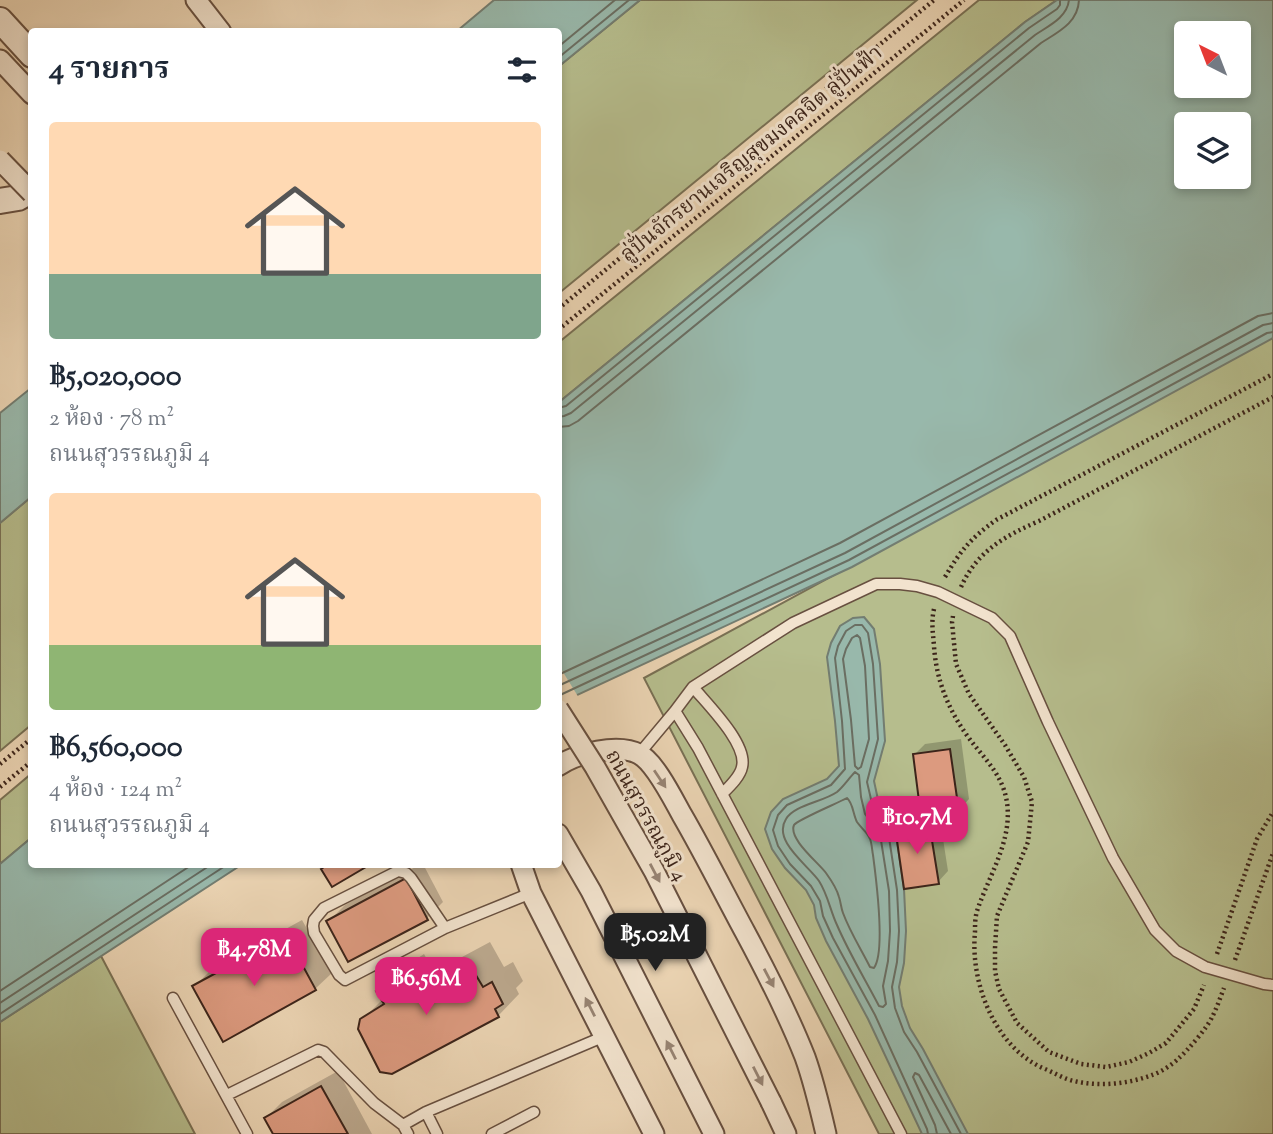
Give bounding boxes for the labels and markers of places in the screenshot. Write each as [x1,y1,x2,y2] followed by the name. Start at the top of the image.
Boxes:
[860,796,974,856] pin: ฿10.7M
[598,914,712,973] pin: ฿5.02M
[197,928,311,988] pin: ฿4.78M
[369,958,483,1017] pin: ฿6.56M

